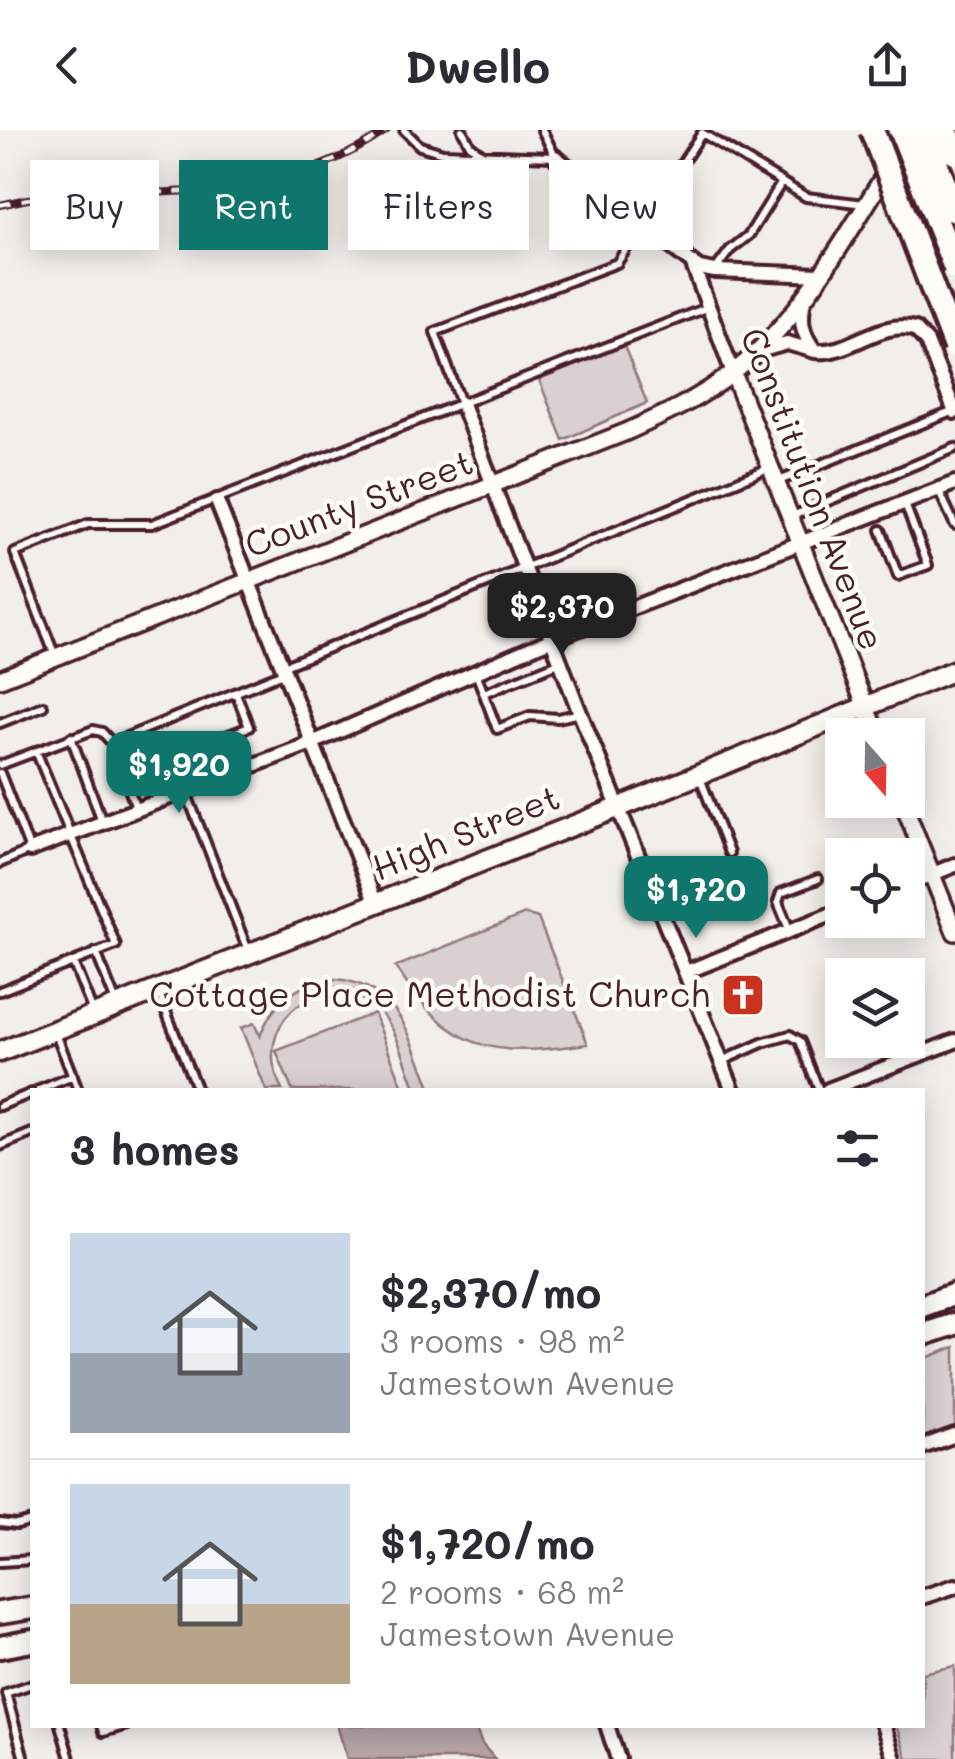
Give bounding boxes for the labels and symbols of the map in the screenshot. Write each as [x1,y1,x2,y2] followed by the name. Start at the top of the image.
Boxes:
[731,321,897,656] street label: Constitution Avenue
[238,438,479,567] street label: County Street
[481,573,643,658] pin: $2,370
[825,718,925,818] north arrow
[98,731,260,816] pin: $1,920
[365,773,566,890] street label: High Street
[615,856,777,941] pin: $1,720
[149,970,710,1016] place label: Cottage Place Methodist Church
[720,972,766,1018] church icon: Cottage Place Methodist Church

